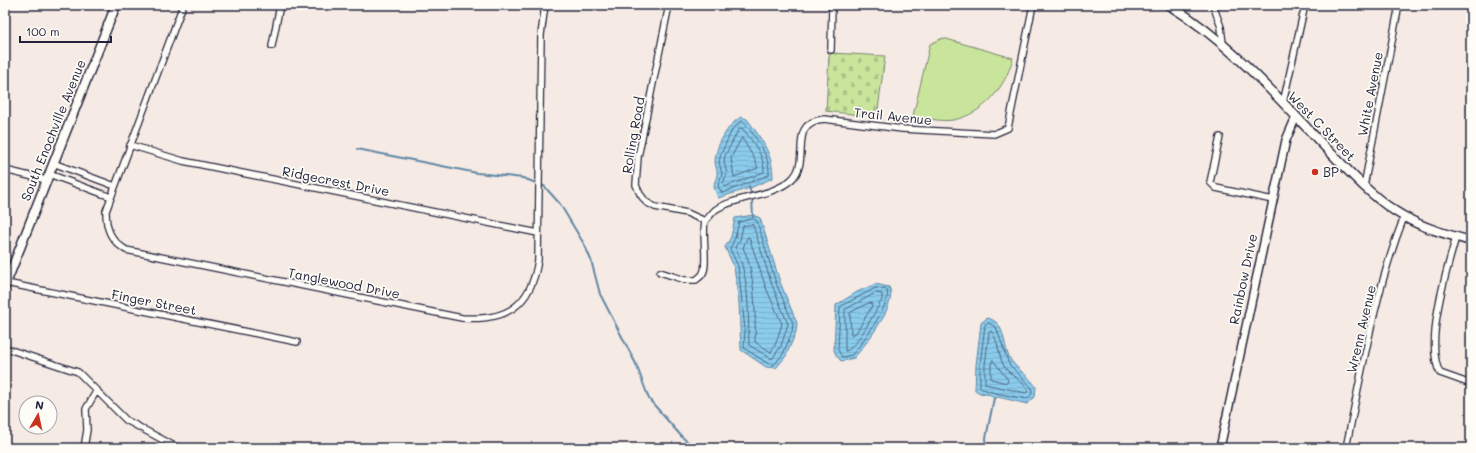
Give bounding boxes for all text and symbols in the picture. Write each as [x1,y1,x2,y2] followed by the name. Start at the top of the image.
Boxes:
[20,18,111,44] scale bar
[26,23,60,39] text: 100 m
[1353,50,1386,138] street label: White Avenue
[16,57,89,203] street label: South Enochville Avenue
[1285,87,1360,164] street label: West C Street
[617,95,648,175] street label: Rolling Road
[853,103,933,128] street label: Trail Avenue
[281,162,391,199] street label: Ridgecrest Drive
[1323,163,1339,180] place label: BP
[1310,167,1320,177] marker: BP
[1225,232,1260,326] street label: Rainbow Drive
[287,263,402,302] street label: Tanglewood Drive
[1342,283,1379,374] street label: Wrenn Avenue
[110,285,198,318] street label: Finger Street
[18,395,58,435] north arrow
[34,397,45,413] text: N

